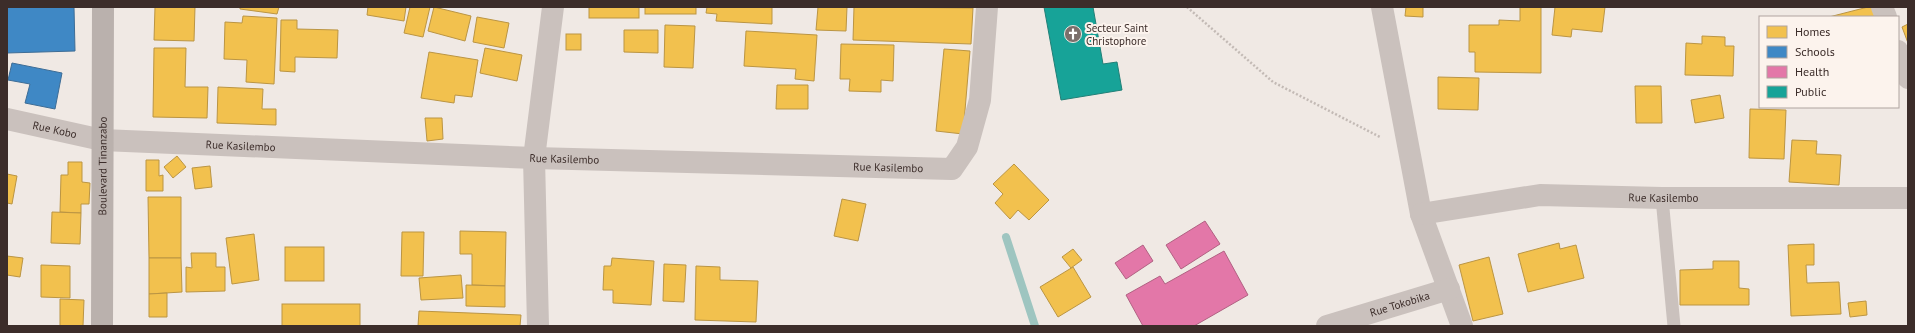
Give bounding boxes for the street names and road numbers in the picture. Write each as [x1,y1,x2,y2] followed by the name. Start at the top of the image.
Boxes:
[95,117,110,215] street label: Boulevard Tinanzabo
[31,118,78,141] street label: Rue Kobo
[205,137,276,154] street label: Rue Kasilembo
[529,151,600,167] street label: Rue Kasilembo
[853,159,923,175] street label: Rue Kasilembo
[1628,190,1699,205] street label: Rue Kasilembo
[1368,288,1431,320] street label: Rue Tokobika

